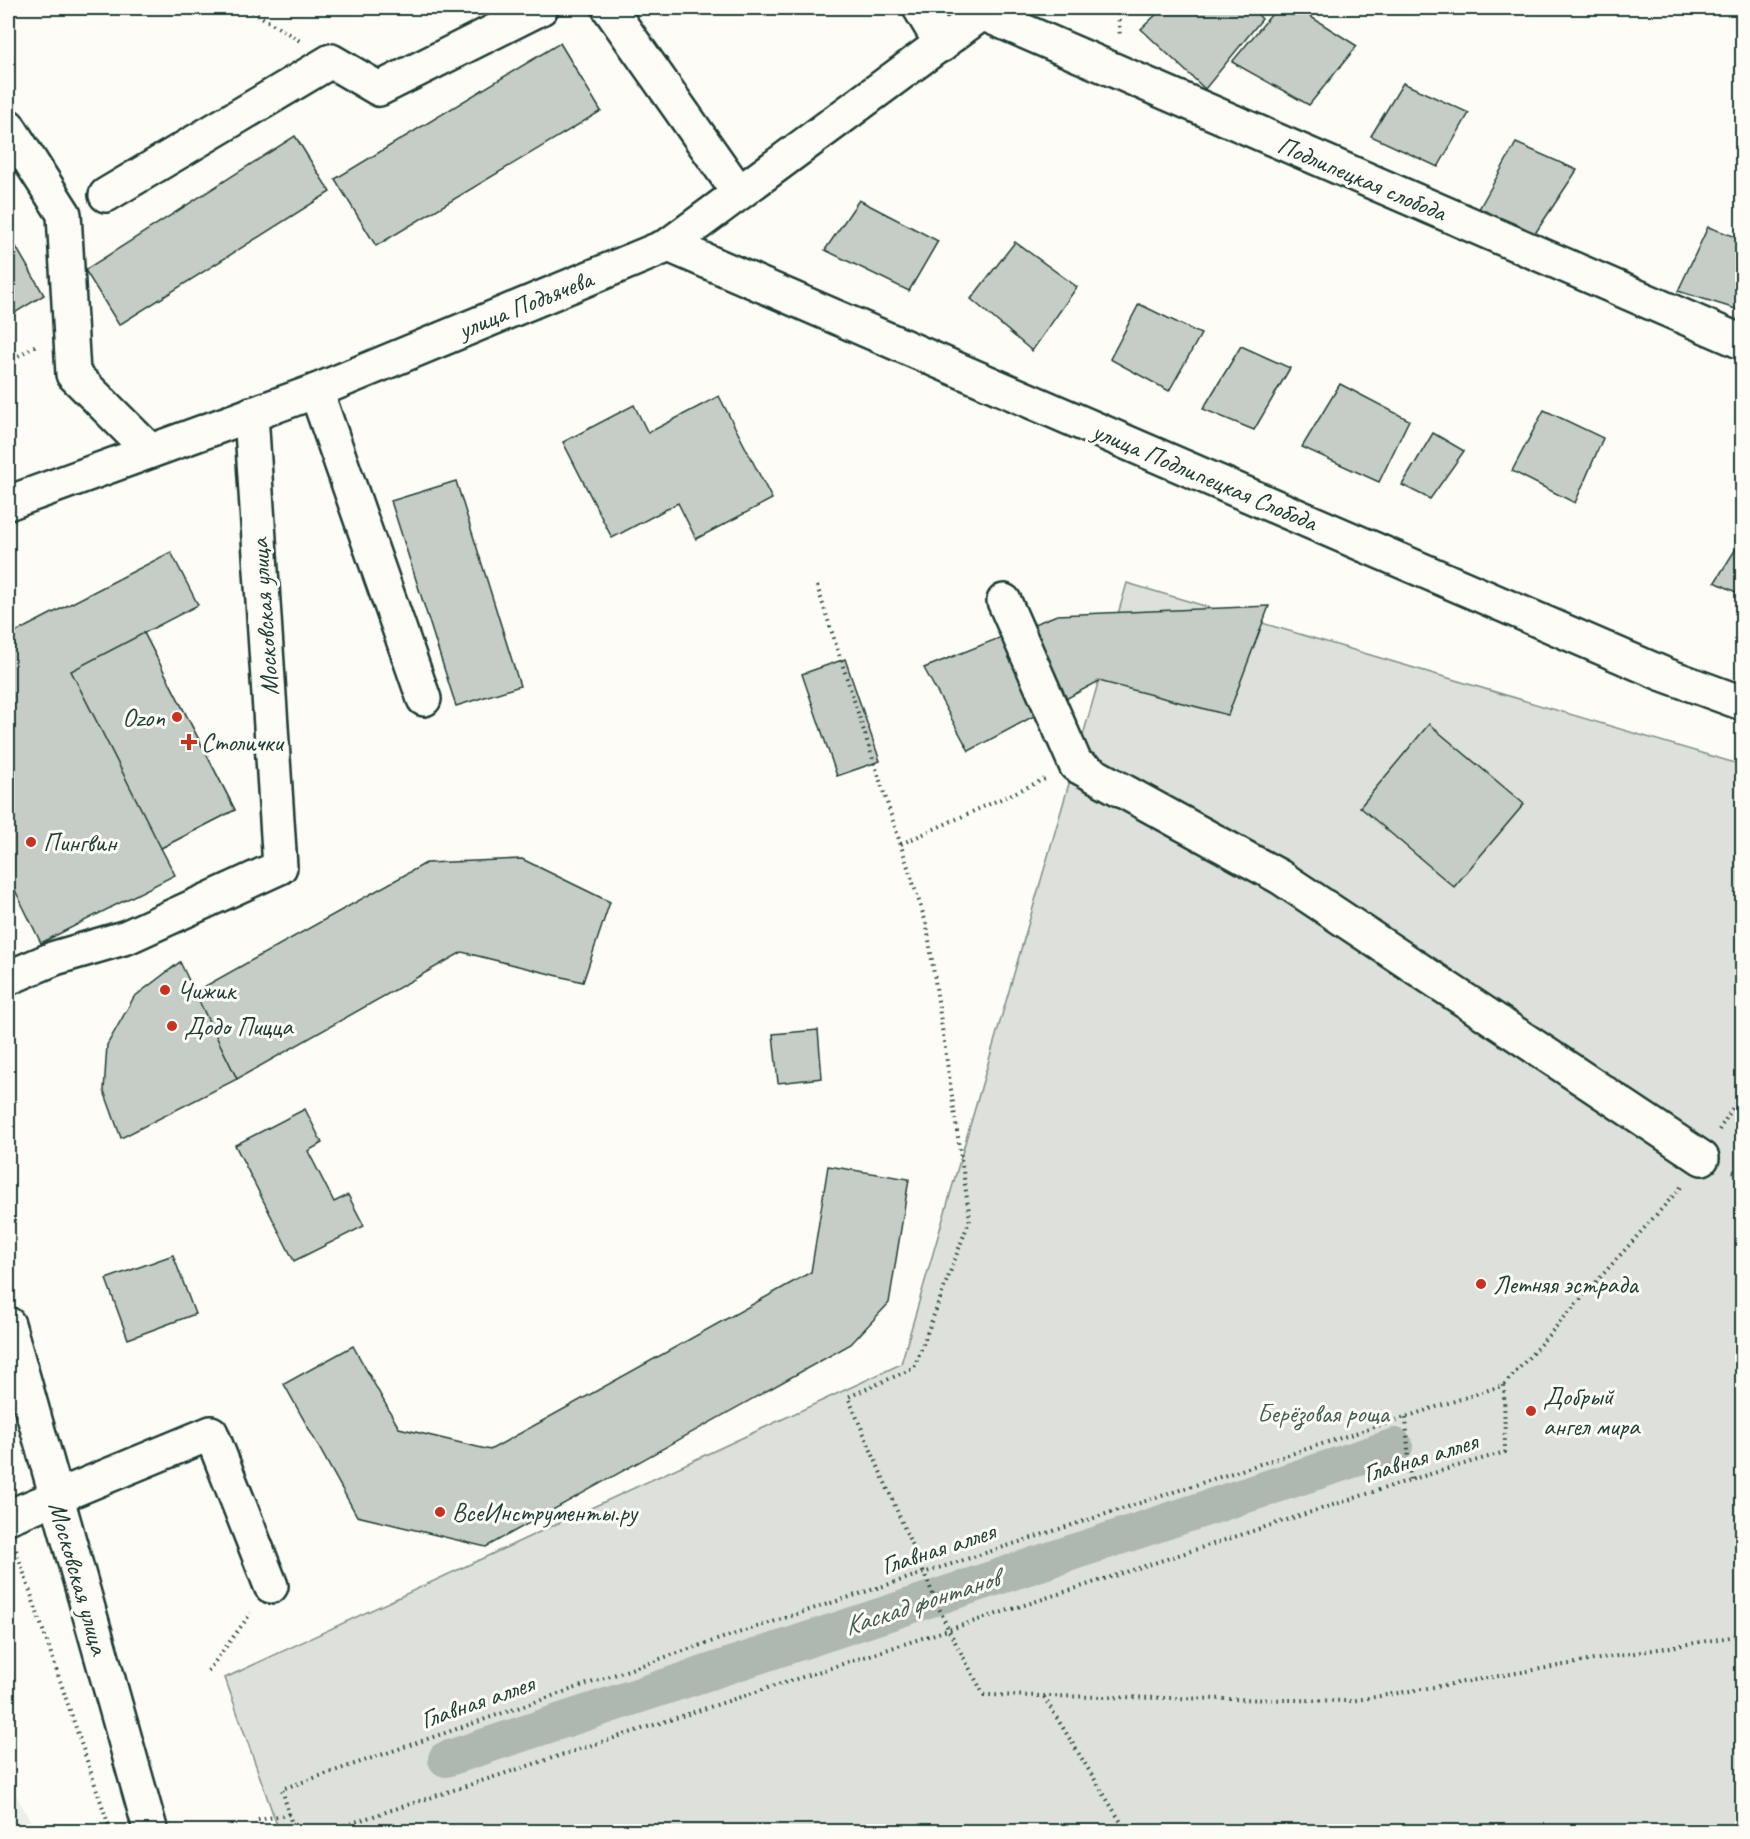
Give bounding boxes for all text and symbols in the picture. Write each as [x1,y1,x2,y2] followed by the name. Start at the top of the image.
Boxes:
[1273,128,1453,229] street label: Подлипецкая слобода
[451,262,599,347] street label: улица Подъячева
[1086,414,1323,539] street label: улица Подлипецкая Слобода
[242,536,286,697] street label: Московская улица
[122,701,165,734] place label: Ozon
[170,710,184,724] marker: Ozon
[201,726,285,759] place label: Столички
[182,735,196,749] marker: Столички
[43,826,118,859] place label: Пингвин
[24,835,38,849] marker: Пингвин
[177,974,238,1007] place label: Чижик
[158,983,172,997] marker: Чижик
[184,1010,294,1043] place label: Додо Пицца
[165,1019,179,1033] marker: Додо Пицца
[1493,1268,1639,1301] place label: Летняя эстрада
[1474,1277,1488,1291] marker: Летняя эстрада
[1543,1380,1641,1443] place label: Добрый ангел мира
[1257,1397,1391,1431] park label: Берёзовая роща
[1524,1404,1538,1418] marker: Добрый ангел мира
[1359,1424,1483,1490] street label: Главная аллея
[452,1496,639,1529] place label: ВсеИнструменты.ру
[41,1498,117,1660] street label: Московская улица
[433,1505,447,1519] marker: ВсеИнструменты.ру
[877,1514,1001,1582] street label: Главная аллея
[840,1558,1011,1643] water label: Каскад фонтанов
[416,1666,540,1736] street label: Главная аллея

